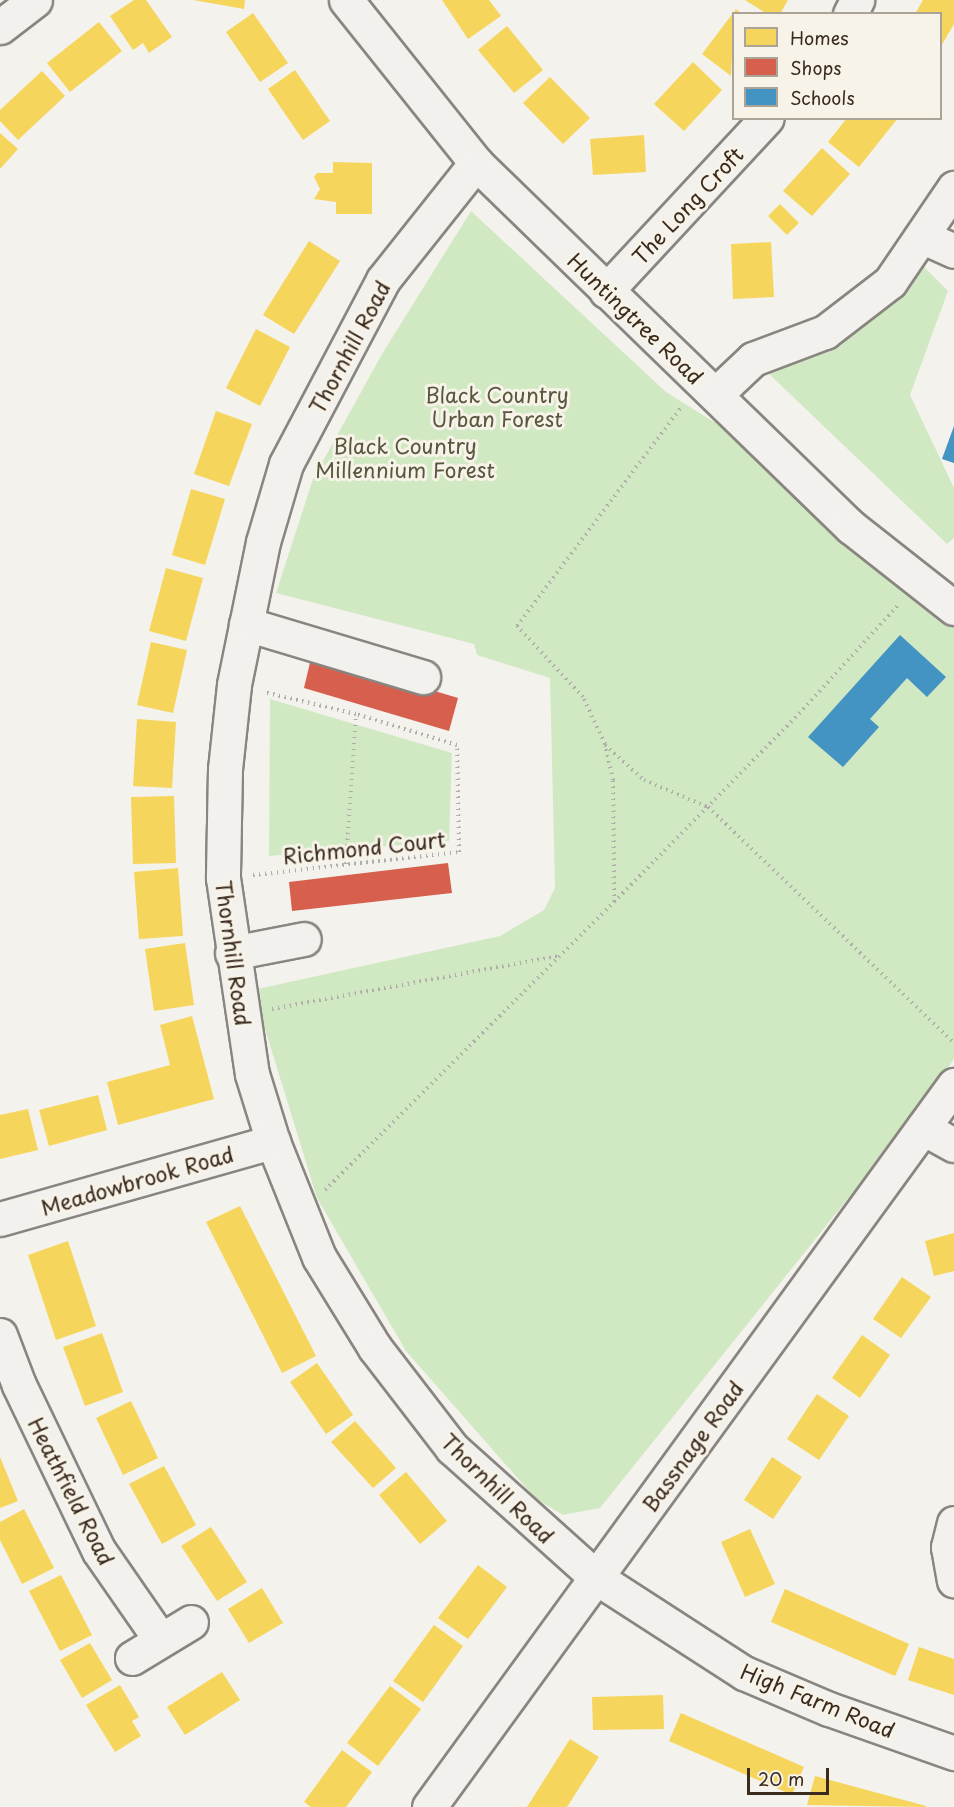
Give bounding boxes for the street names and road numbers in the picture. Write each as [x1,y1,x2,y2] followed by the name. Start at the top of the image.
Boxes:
[626,141,748,269] street label: The Long Croft
[563,246,709,390] street label: Huntingtree Road
[303,276,395,418] street label: Thornhill Road
[281,826,447,868] street label: Richmond Court
[211,878,257,1028] street label: Thornhill Road
[38,1140,236,1220] street label: Meadowbrook Road
[636,1376,748,1516] street label: Bassnage Road
[24,1413,120,1569] street label: Heathfield Road
[436,1428,560,1548] street label: Thornhill Road
[737,1658,899,1742] street label: High Farm Road

